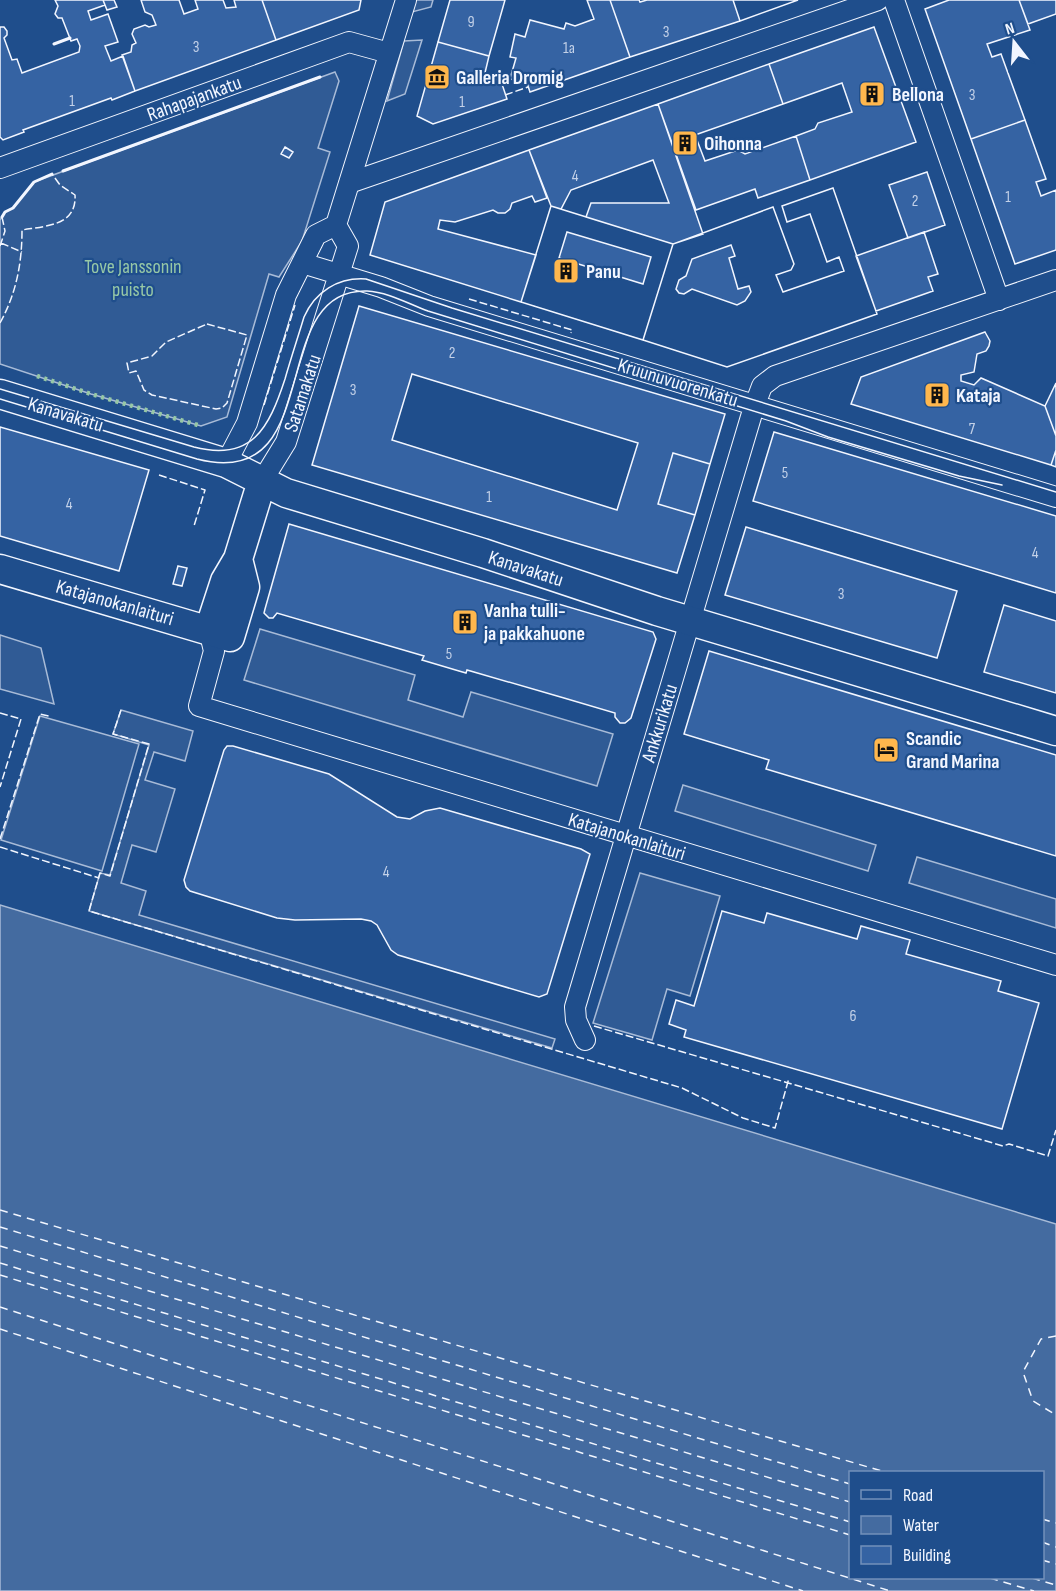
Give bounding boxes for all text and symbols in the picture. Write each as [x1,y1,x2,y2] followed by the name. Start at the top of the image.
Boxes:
[984,12,1044,72] north arrow
[467,13,475,32] house number: 9
[1003,19,1017,39] text: N
[663,23,669,42] house number: 3
[193,38,199,57] house number: 3
[563,39,575,58] house number: 1a
[422,62,452,92] museum icon: Galleria Dromig
[456,66,564,90] place label: Galleria Dromig
[144,71,245,127] street label: Rahapajankatu
[857,79,887,109] building icon: Bellona
[892,83,944,107] place label: Bellona
[969,86,975,105] house number: 3
[69,92,75,111] house number: 1
[459,93,465,112] house number: 1
[670,128,700,158] building icon: Oihonna
[704,132,762,156] place label: Oihonna
[572,167,579,186] house number: 4
[1005,188,1011,207] house number: 1
[912,192,918,211] house number: 2
[84,255,182,302] park label: Tove Janssonin puisto
[551,256,581,286] building icon: Panu
[586,260,621,284] place label: Panu
[449,344,455,363] house number: 2
[279,351,327,435] street label: Satamakatu
[615,353,741,413] street label: Kruunuvuorenkatu
[922,380,952,410] building icon: Kataja
[350,381,356,400] house number: 3
[956,384,1001,408] place label: Kataja
[25,392,106,438] street label: Kanavakatu
[969,420,976,439] house number: 7
[782,464,788,483] house number: 5
[486,488,492,507] house number: 1
[66,495,73,514] house number: 4
[1032,544,1039,563] house number: 4
[485,546,566,592] street label: Kanavakatu
[53,575,176,631] street label: Katajanokanlaituri
[838,585,844,604] house number: 3
[483,599,585,646] place label: Vanha tulli- ja pakkahuone
[450,607,480,637] building icon: Vanha tulli- ja pakkahuone
[446,645,452,664] house number: 5
[636,681,683,766] street label: Ankkurikatu
[906,727,999,774] place label: Scandic Grand Marina
[871,735,901,765] hotel icon: Scandic Grand Marina
[565,808,688,866] street label: Katajanokanlaituri
[383,863,390,882] house number: 4
[849,1007,857,1026] house number: 6
[849,1471,1044,1579] legend
[903,1485,933,1506] text: Road
[903,1515,939,1536] text: Water
[903,1545,951,1566] text: Building

